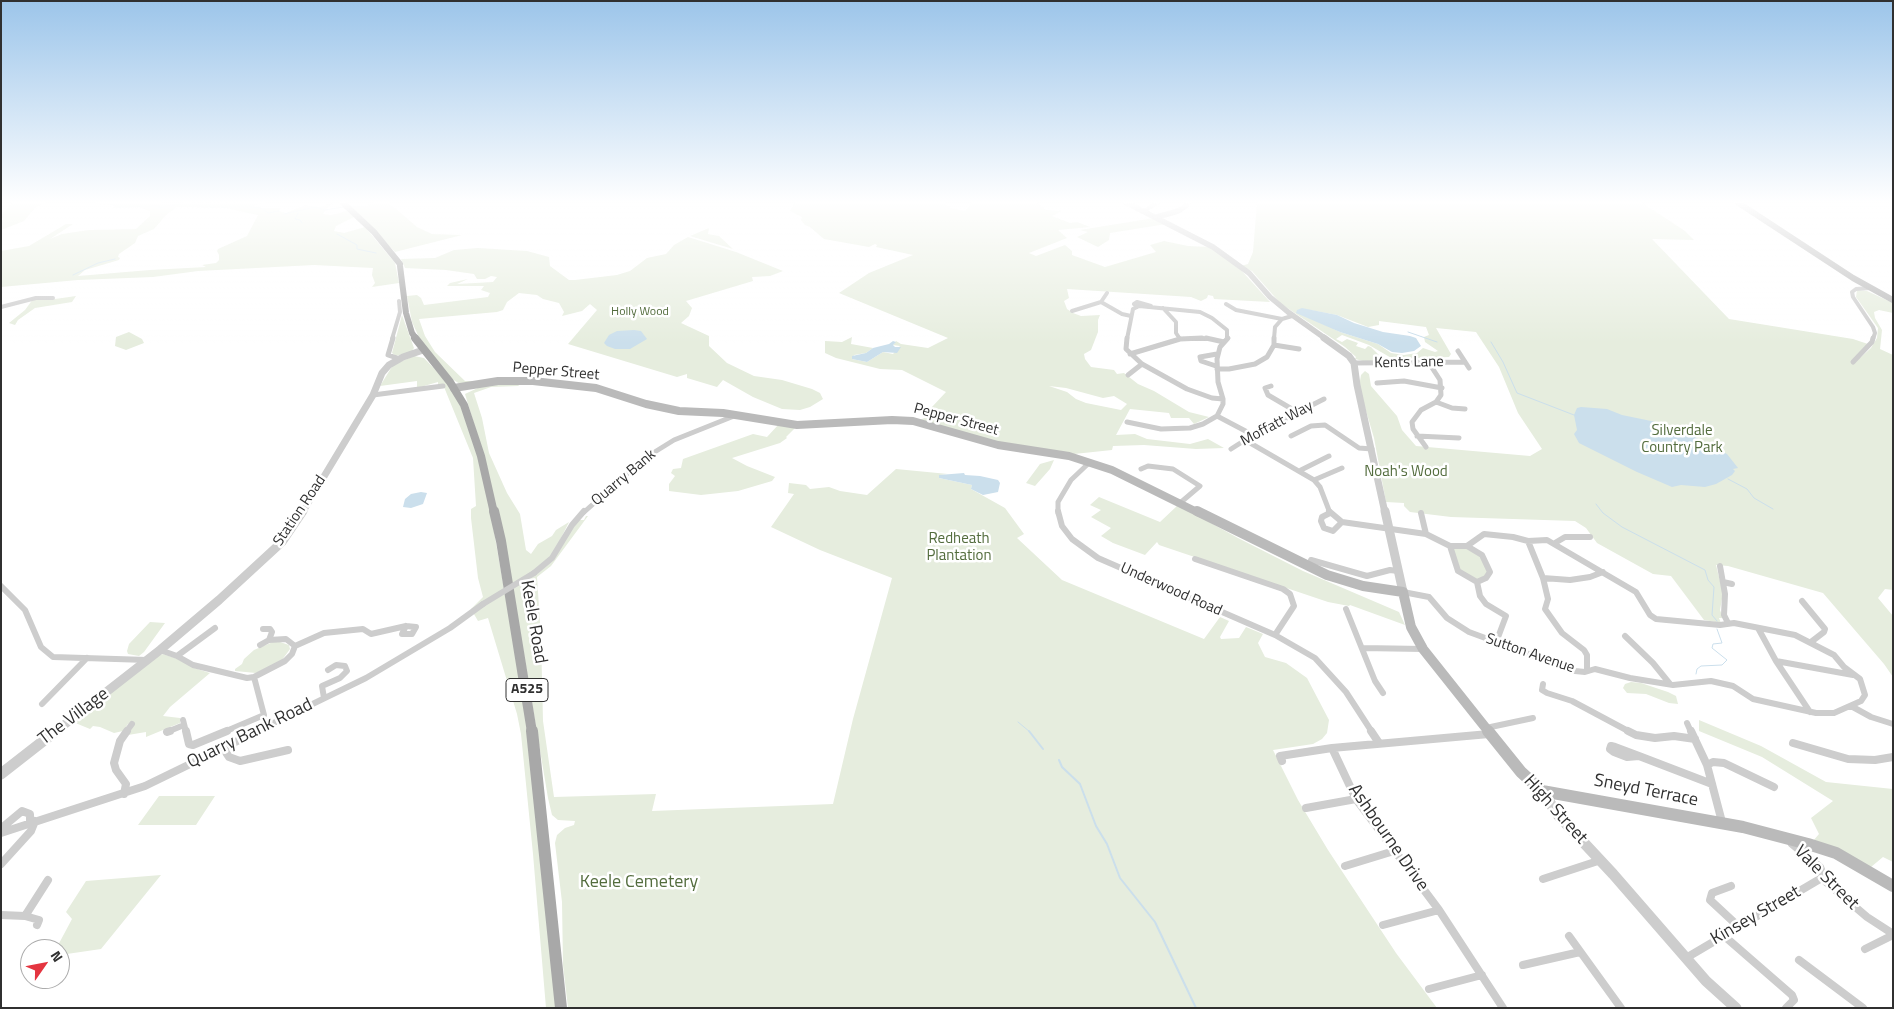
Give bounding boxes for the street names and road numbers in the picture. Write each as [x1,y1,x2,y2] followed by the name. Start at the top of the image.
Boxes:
[1374,353,1444,373] street label: Kents Lane
[512,359,600,385] street label: Pepper Street
[1238,397,1316,451] street label: Moffatt Way
[912,400,1000,440] street label: Pepper Street
[588,446,660,510] street label: Quarry Bank
[270,472,330,550] street label: Station Road
[1117,560,1225,620] street label: Underwood Road
[515,579,551,665] street label: Keele Road
[1483,630,1577,678] street label: Sutton Avenue
[506,678,548,702] road number: A525
[35,684,113,750] street label: The Village
[184,694,316,774] street label: Quarry Bank Road
[1592,770,1700,812] street label: Sneyd Terrace
[1518,771,1592,849] street label: High Street
[1343,780,1433,896] street label: Ashbourne Drive
[1789,841,1863,915] street label: Vale Street
[1707,882,1805,950] street label: Kinsey Street

